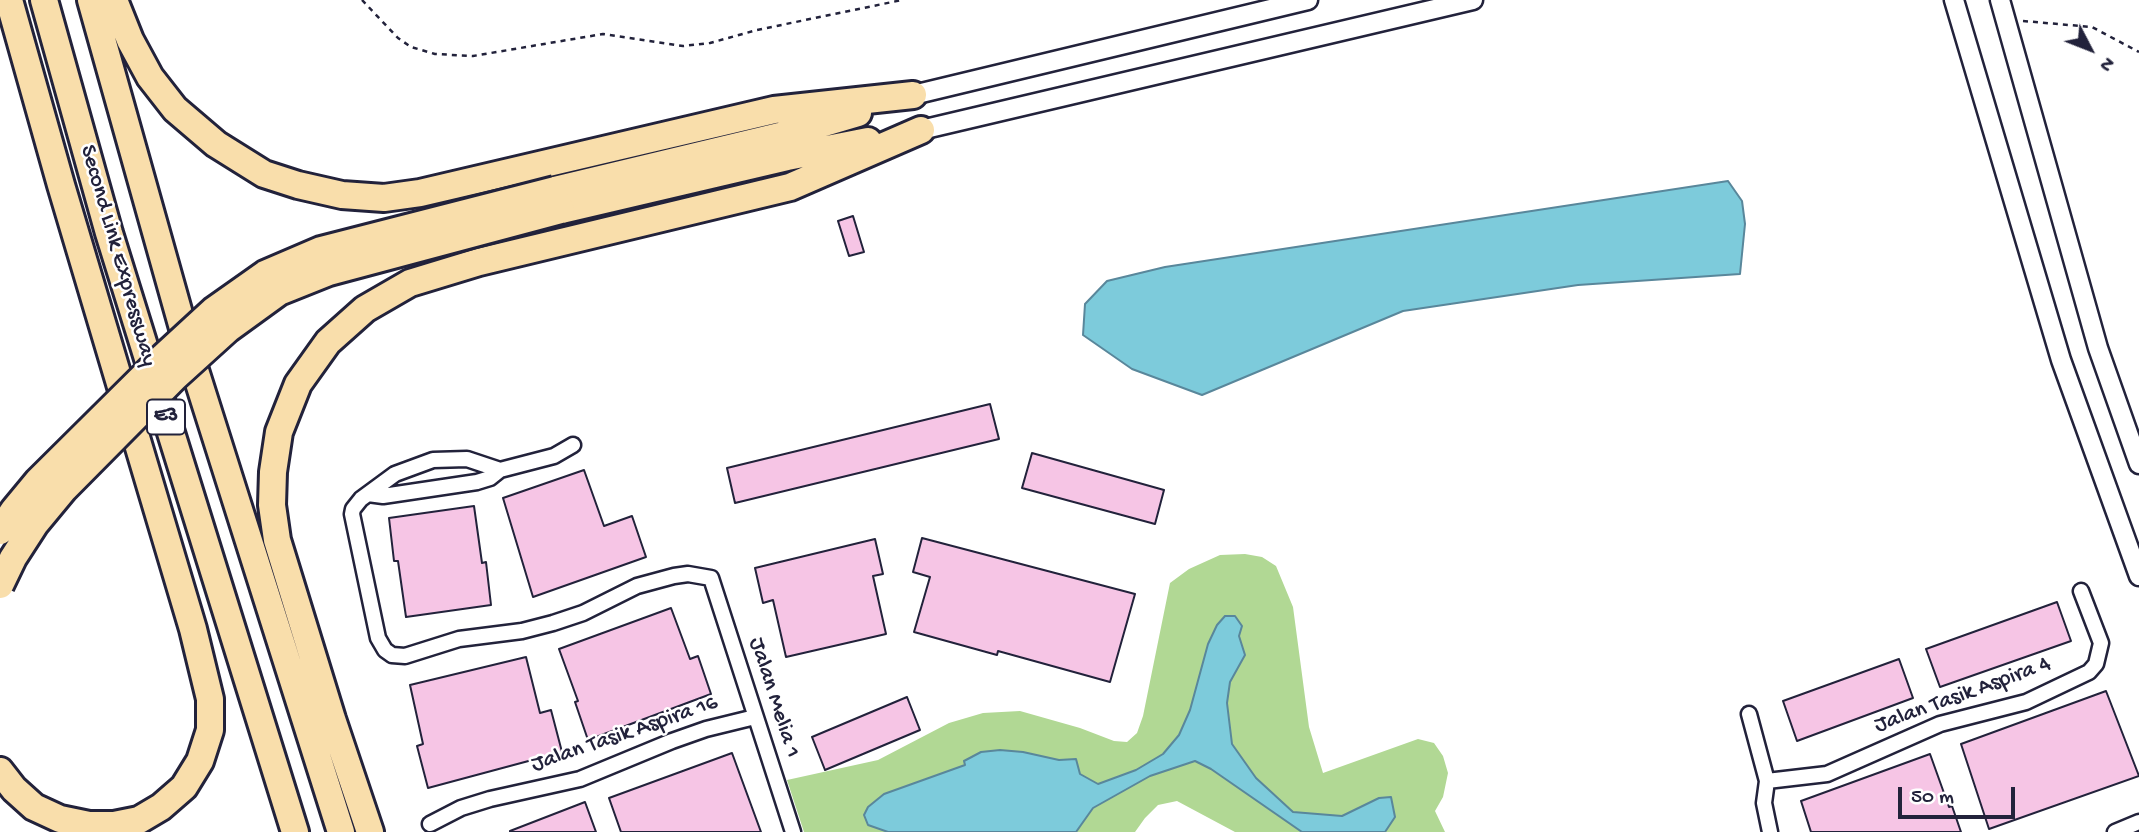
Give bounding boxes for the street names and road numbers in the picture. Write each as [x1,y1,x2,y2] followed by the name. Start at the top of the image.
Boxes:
[72,142,162,370] street label: Second Link Expressway
[147,400,185,434] road number: E3
[741,635,805,761] street label: Jalan Melia 1
[1871,651,2055,741] street label: Jalan Tasik Aspira 4
[528,690,722,780] street label: Jalan Tasik Aspira 16

